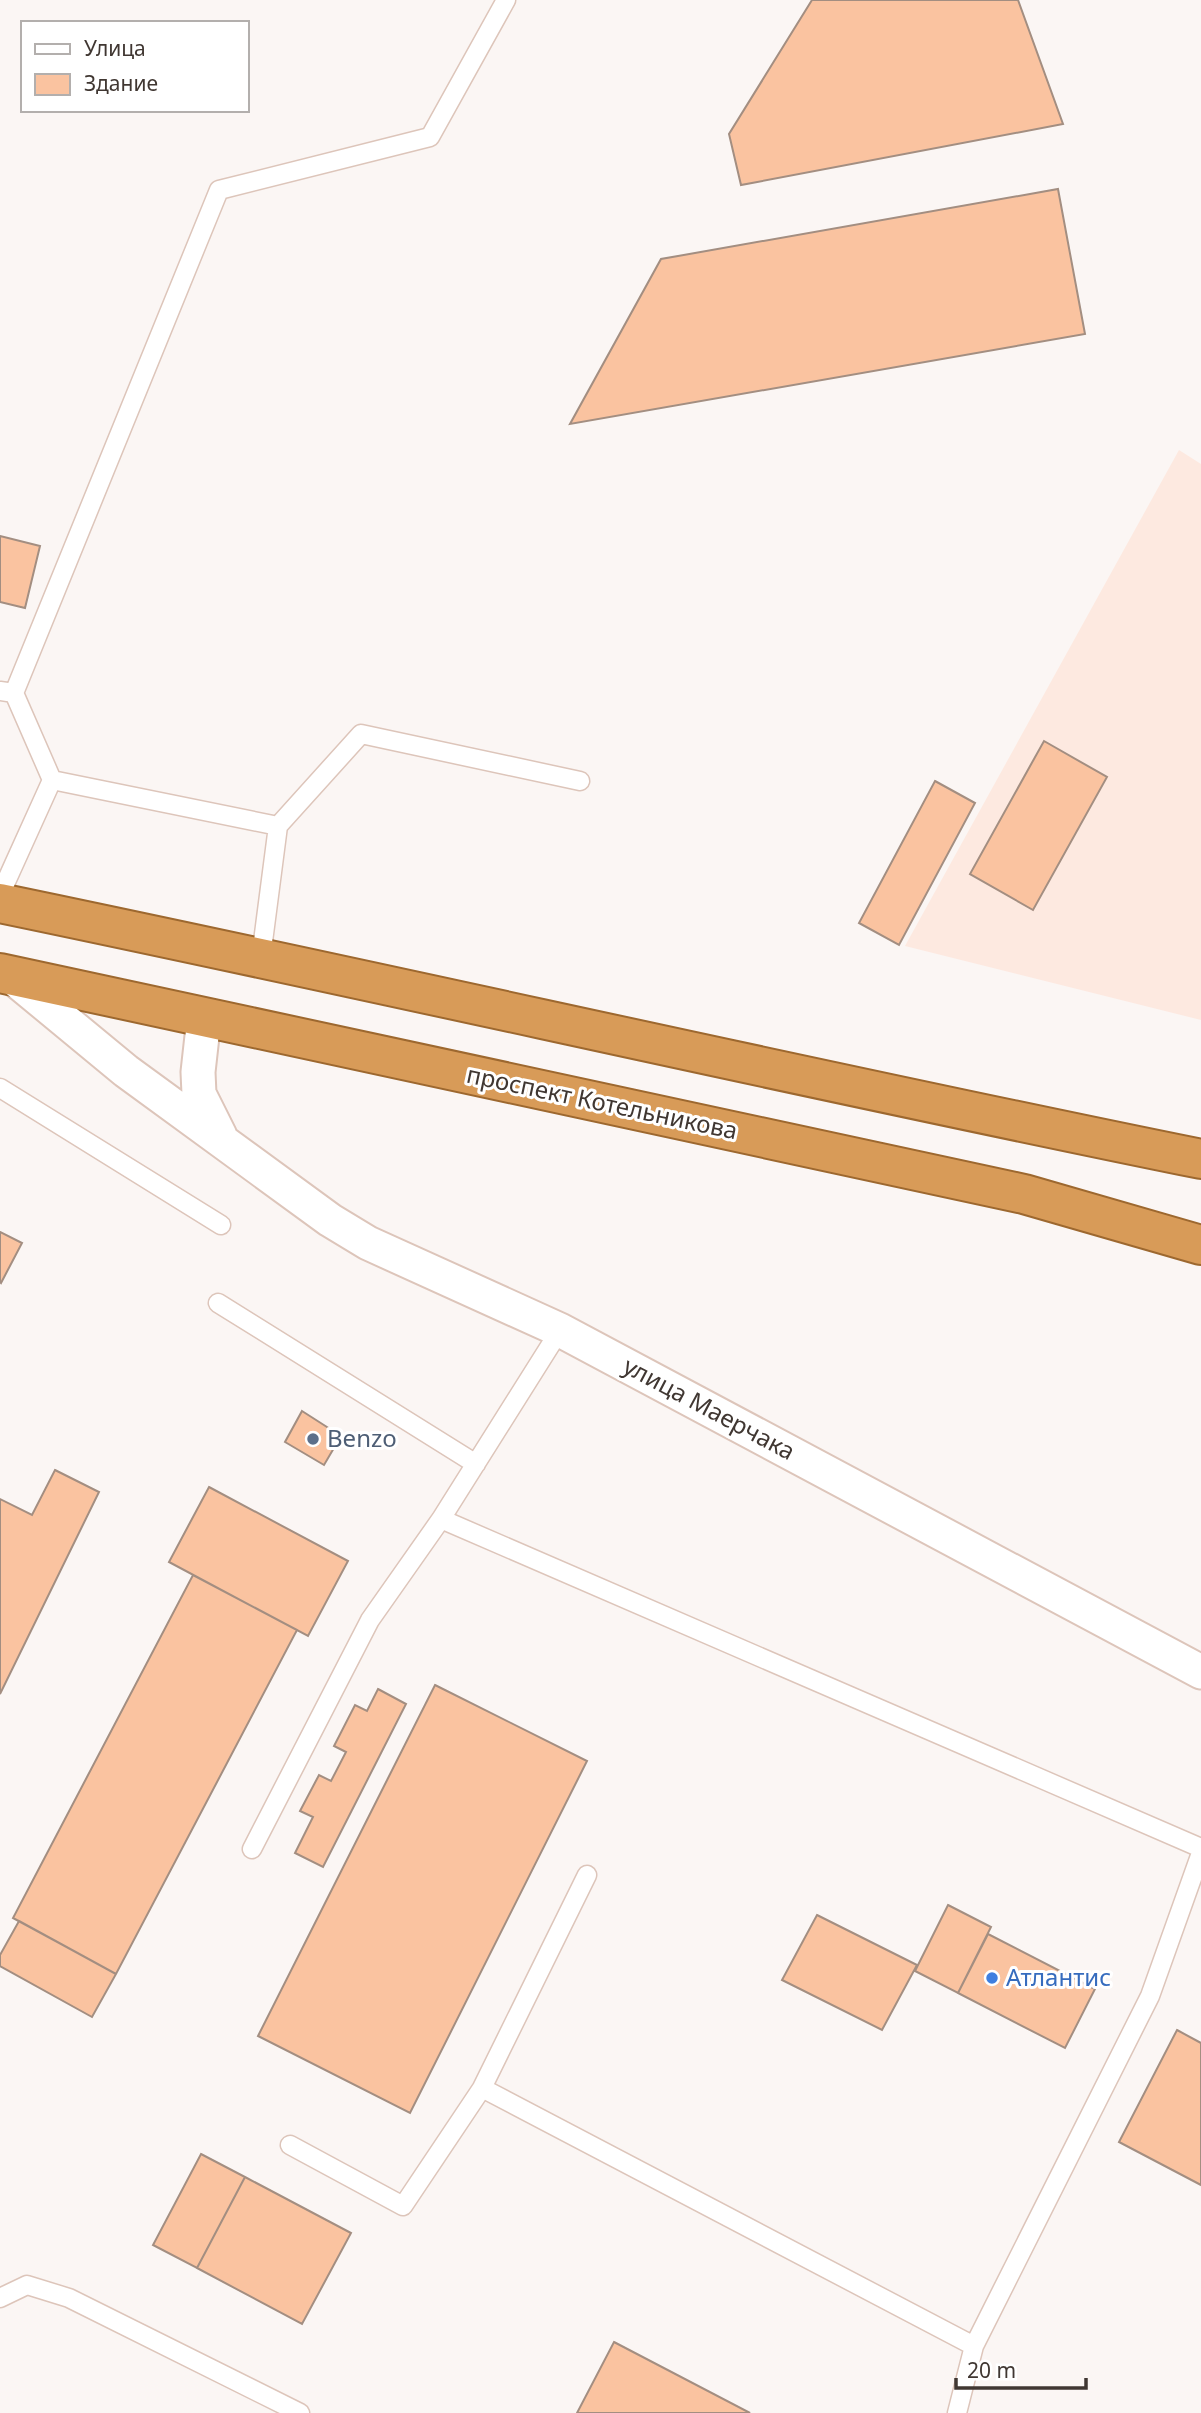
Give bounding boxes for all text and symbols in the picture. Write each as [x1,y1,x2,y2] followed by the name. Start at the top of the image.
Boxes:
[21,21,248,112] legend
[84,34,146,62] text: Улица
[84,69,158,97] text: Здание
[464,1057,741,1146] street label: проспект Котельникова
[618,1348,801,1467] street label: улица Маерчака
[327,1421,397,1454] place label: Benzo
[305,1431,321,1447] marker: Benzo
[1006,1960,1111,1993] place label: Атлантис
[984,1970,1000,1986] marker: Атлантис
[956,2346,1086,2390] scale bar
[967,2356,1016,2384] text: 20 m

